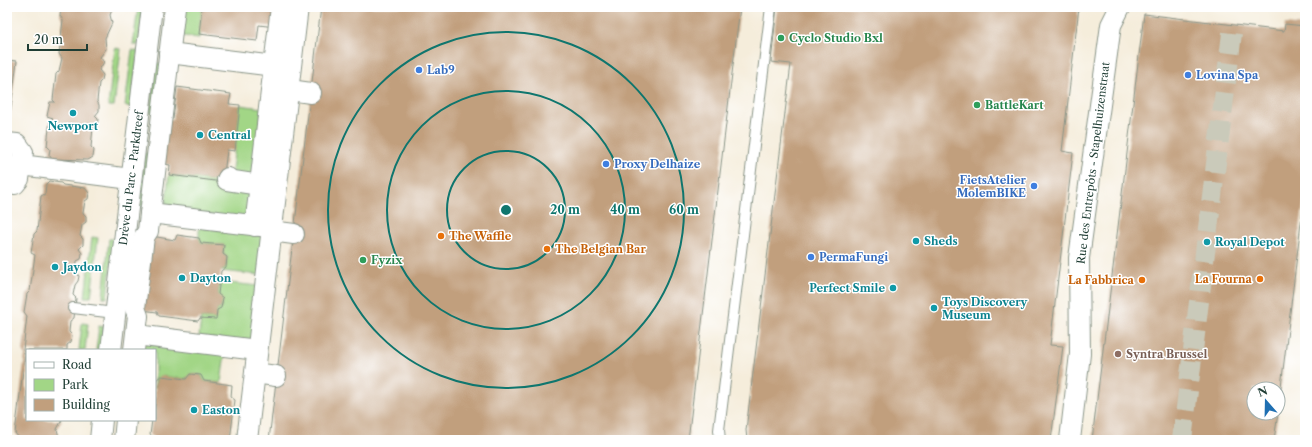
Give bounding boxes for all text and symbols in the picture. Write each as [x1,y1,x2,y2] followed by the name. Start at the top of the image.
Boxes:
[28,26,87,52] scale bar
[789,31,883,45] place label: Cyclo Studio Bxl
[34,32,63,47] text: 20 m
[776,33,786,43] marker: Cyclo Studio Bxl
[1074,61,1112,265] street label: Rue des Entrepôts - Stapelhuizenstraat
[427,63,455,77] place label: Lab9
[414,65,424,75] marker: Lab9
[1196,68,1259,82] place label: Lovina Spa
[1183,70,1193,80] marker: Lovina Spa
[985,98,1044,112] place label: BattleKart
[972,100,982,110] marker: BattleKart
[68,108,78,118] marker: Newport
[116,108,146,246] street label: Drève du Parc - Parkdreef
[48,119,99,133] place label: Newport
[208,128,251,142] place label: Central
[195,130,205,140] marker: Central
[614,157,701,171] place label: Proxy Delhaize
[601,159,611,169] marker: Proxy Delhaize
[957,173,1027,200] place label: FietsAtelier MolemBIKE
[1029,181,1039,191] marker: FietsAtelier MolemBIKE
[550,202,580,217] text: 20 m
[610,202,640,217] text: 40 m
[669,202,699,217] text: 60 m
[499,203,513,217] centre of rings
[449,229,512,243] place label: The Waffle
[436,231,446,241] marker: The Waffle
[924,234,958,248] place label: Sheds
[1215,235,1285,249] place label: Royal Depot
[911,236,921,246] marker: Sheds
[1202,237,1212,247] marker: Royal Depot
[555,242,646,256] place label: The Belgian Bar
[542,244,552,254] marker: The Belgian Bar
[819,250,888,264] place label: PermaFungi
[806,252,816,262] marker: PermaFungi
[371,253,403,267] place label: Fyzix
[358,255,368,265] marker: Fyzix
[61,260,102,274] place label: Jaydon
[50,262,60,272] marker: Jaydon
[190,271,232,285] place label: Dayton
[1195,272,1253,286] place label: La Fourna
[177,273,187,283] marker: Dayton
[1068,273,1135,287] place label: La Fabbrica
[1255,274,1265,284] marker: La Fourna
[1137,275,1147,285] marker: La Fabbrica
[809,281,885,295] place label: Perfect Smile
[888,283,898,293] marker: Perfect Smile
[942,295,1028,322] place label: Toys Discovery Museum
[929,303,939,313] marker: Toys Discovery Museum
[1126,347,1208,361] place label: Syntra Brussel
[26,349,156,421] legend
[1113,349,1123,359] marker: Syntra Brussel
[62,357,92,372] text: Road
[62,377,89,392] text: Park
[1246,381,1286,421] north arrow
[1256,383,1270,400] text: N
[62,397,110,412] text: Building
[202,403,241,417] place label: Easton
[189,405,199,415] marker: Easton

